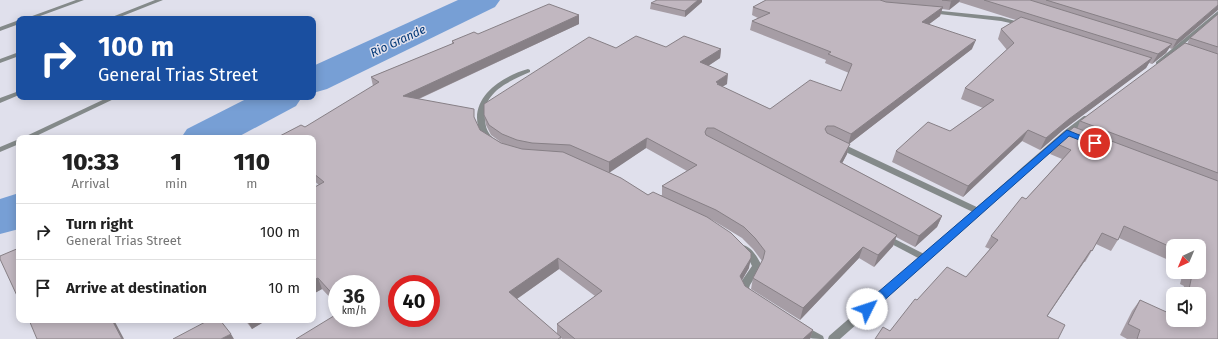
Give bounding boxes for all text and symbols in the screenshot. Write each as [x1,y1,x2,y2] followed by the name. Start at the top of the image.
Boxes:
[368,22,428,60] water label: Rio Grande
[98,30,174,63] text: 100 m
[32,32,84,84] icon: right
[98,64,258,86] text: General Trias Street
[1078,126,1112,160] pin
[1084,132,1106,154] icon: arrive
[62,148,119,176] text: 10:33
[171,148,182,176] text: 1
[233,148,270,176] text: 110
[71,176,110,191] text: Arrival
[165,176,187,191] text: min
[246,176,257,191] text: m
[66,215,133,233] text: Turn right
[32,221,54,243] icon: right
[260,223,300,241] text: 100 m
[66,233,182,248] text: General Trias Street
[1166,239,1206,279] north arrow
[1166,239,1206,327] map controls
[388,275,440,327] speed limit sign: 40
[32,277,54,299] icon: arrive
[66,279,207,297] text: Arrive at destination
[268,279,300,297] text: 10 m
[343,284,365,308] text: 36
[1166,287,1206,327] button: sound
[846,288,888,330] position arrow
[342,305,366,317] text: km/h

